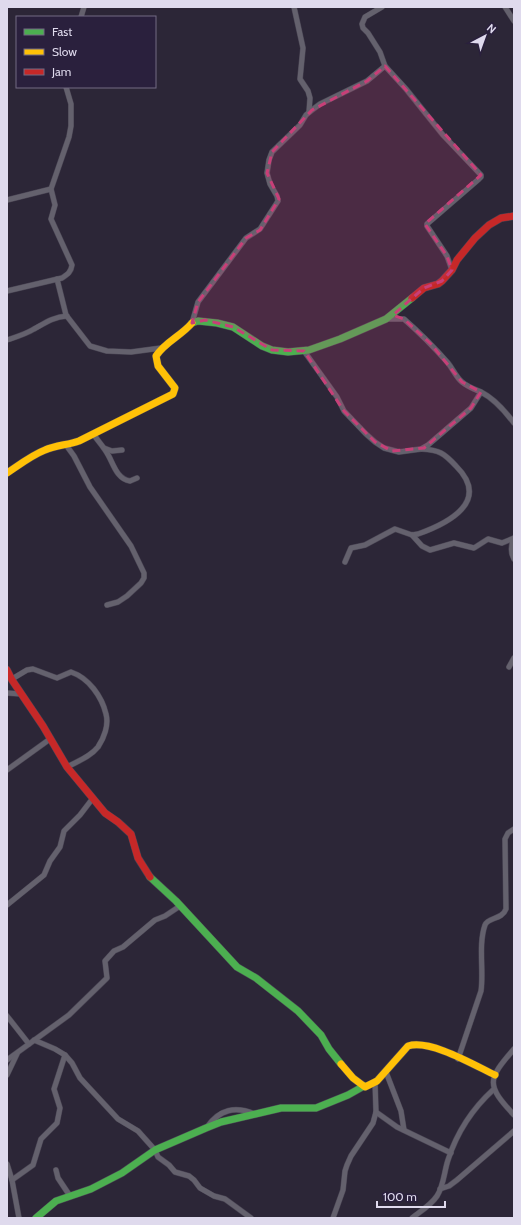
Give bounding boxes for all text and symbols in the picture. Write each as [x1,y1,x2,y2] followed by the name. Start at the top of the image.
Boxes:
[16,16,156,88] legend
[465,16,505,56] north arrow
[484,21,499,36] text: N
[52,24,72,39] text: Fast
[52,44,77,59] text: Slow
[51,64,71,79] text: Jam
[377,1183,445,1209] scale bar
[383,1189,417,1204] text: 100 m

